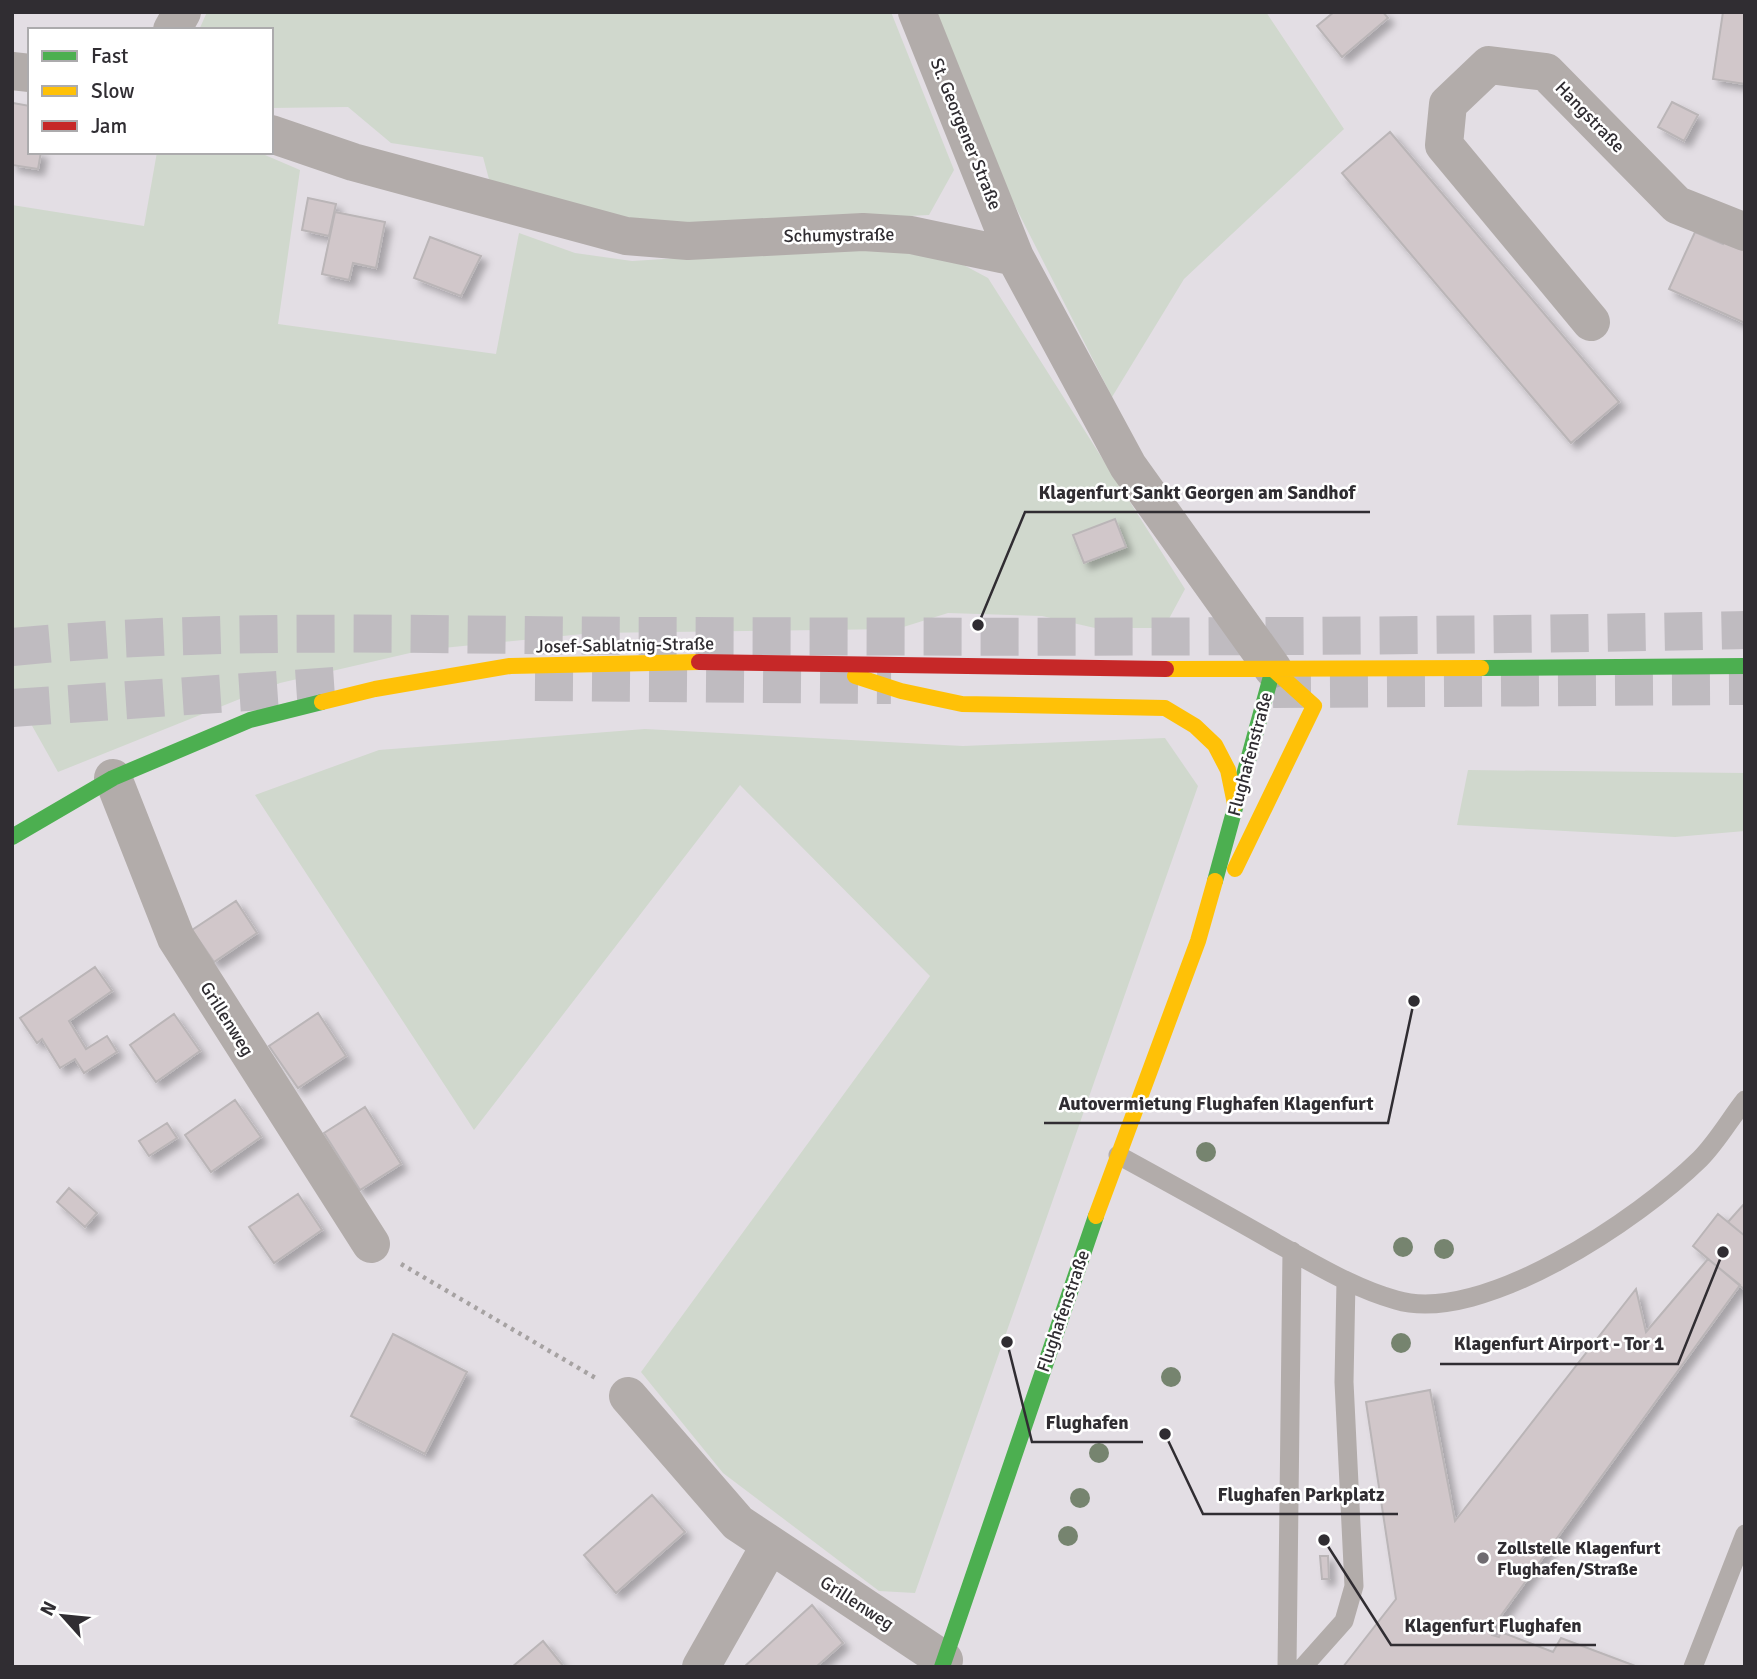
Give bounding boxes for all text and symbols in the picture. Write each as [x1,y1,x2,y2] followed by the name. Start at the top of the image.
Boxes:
[28,28,273,154] legend
[91,43,128,69] text: Fast
[926,55,1006,213] street label: St. Georgener Straße
[1551,77,1629,157] street label: Hangstraße
[91,78,135,104] text: Slow
[91,113,127,139] text: Jam
[783,223,895,247] street label: Schumystraße
[1025,472,1370,512] callout: Klagenfurt Sankt Georgen am Sandhof
[1039,481,1357,505] text: Klagenfurt Sankt Georgen am Sandhof
[536,632,714,658] street label: Josef-Sablatnig-Straße
[1223,690,1277,818] street label: Flughafenstraße
[196,978,258,1060] street label: Grillenweg
[1044,1083,1388,1123] callout: Autovermietung Flughafen Klagenfurt
[1058,1092,1374,1116] text: Autovermietung Flughafen Klagenfurt
[1032,1247,1094,1375] street label: Flughafenstraße
[1440,1324,1678,1364] callout: Klagenfurt Airport - Tor 1
[1454,1332,1664,1356] text: Klagenfurt Airport - Tor 1
[1032,1402,1143,1442] callout: Flughafen
[1045,1411,1129,1435] text: Flughafen
[1203,1474,1398,1514] callout: Flughafen Parkplatz
[1217,1483,1385,1507] text: Flughafen Parkplatz
[1497,1537,1661,1580] place label: Zollstelle Klagenfurt Flughafen/Straße
[1475,1550,1491,1566] marker: Zollstelle Klagenfurt Flughafen/Straße
[816,1571,898,1635] street label: Grillenweg
[28,1581,98,1651] north arrow
[35,1597,62,1620] text: N
[1391,1605,1596,1645] callout: Klagenfurt Flughafen
[1404,1614,1582,1638] text: Klagenfurt Flughafen

